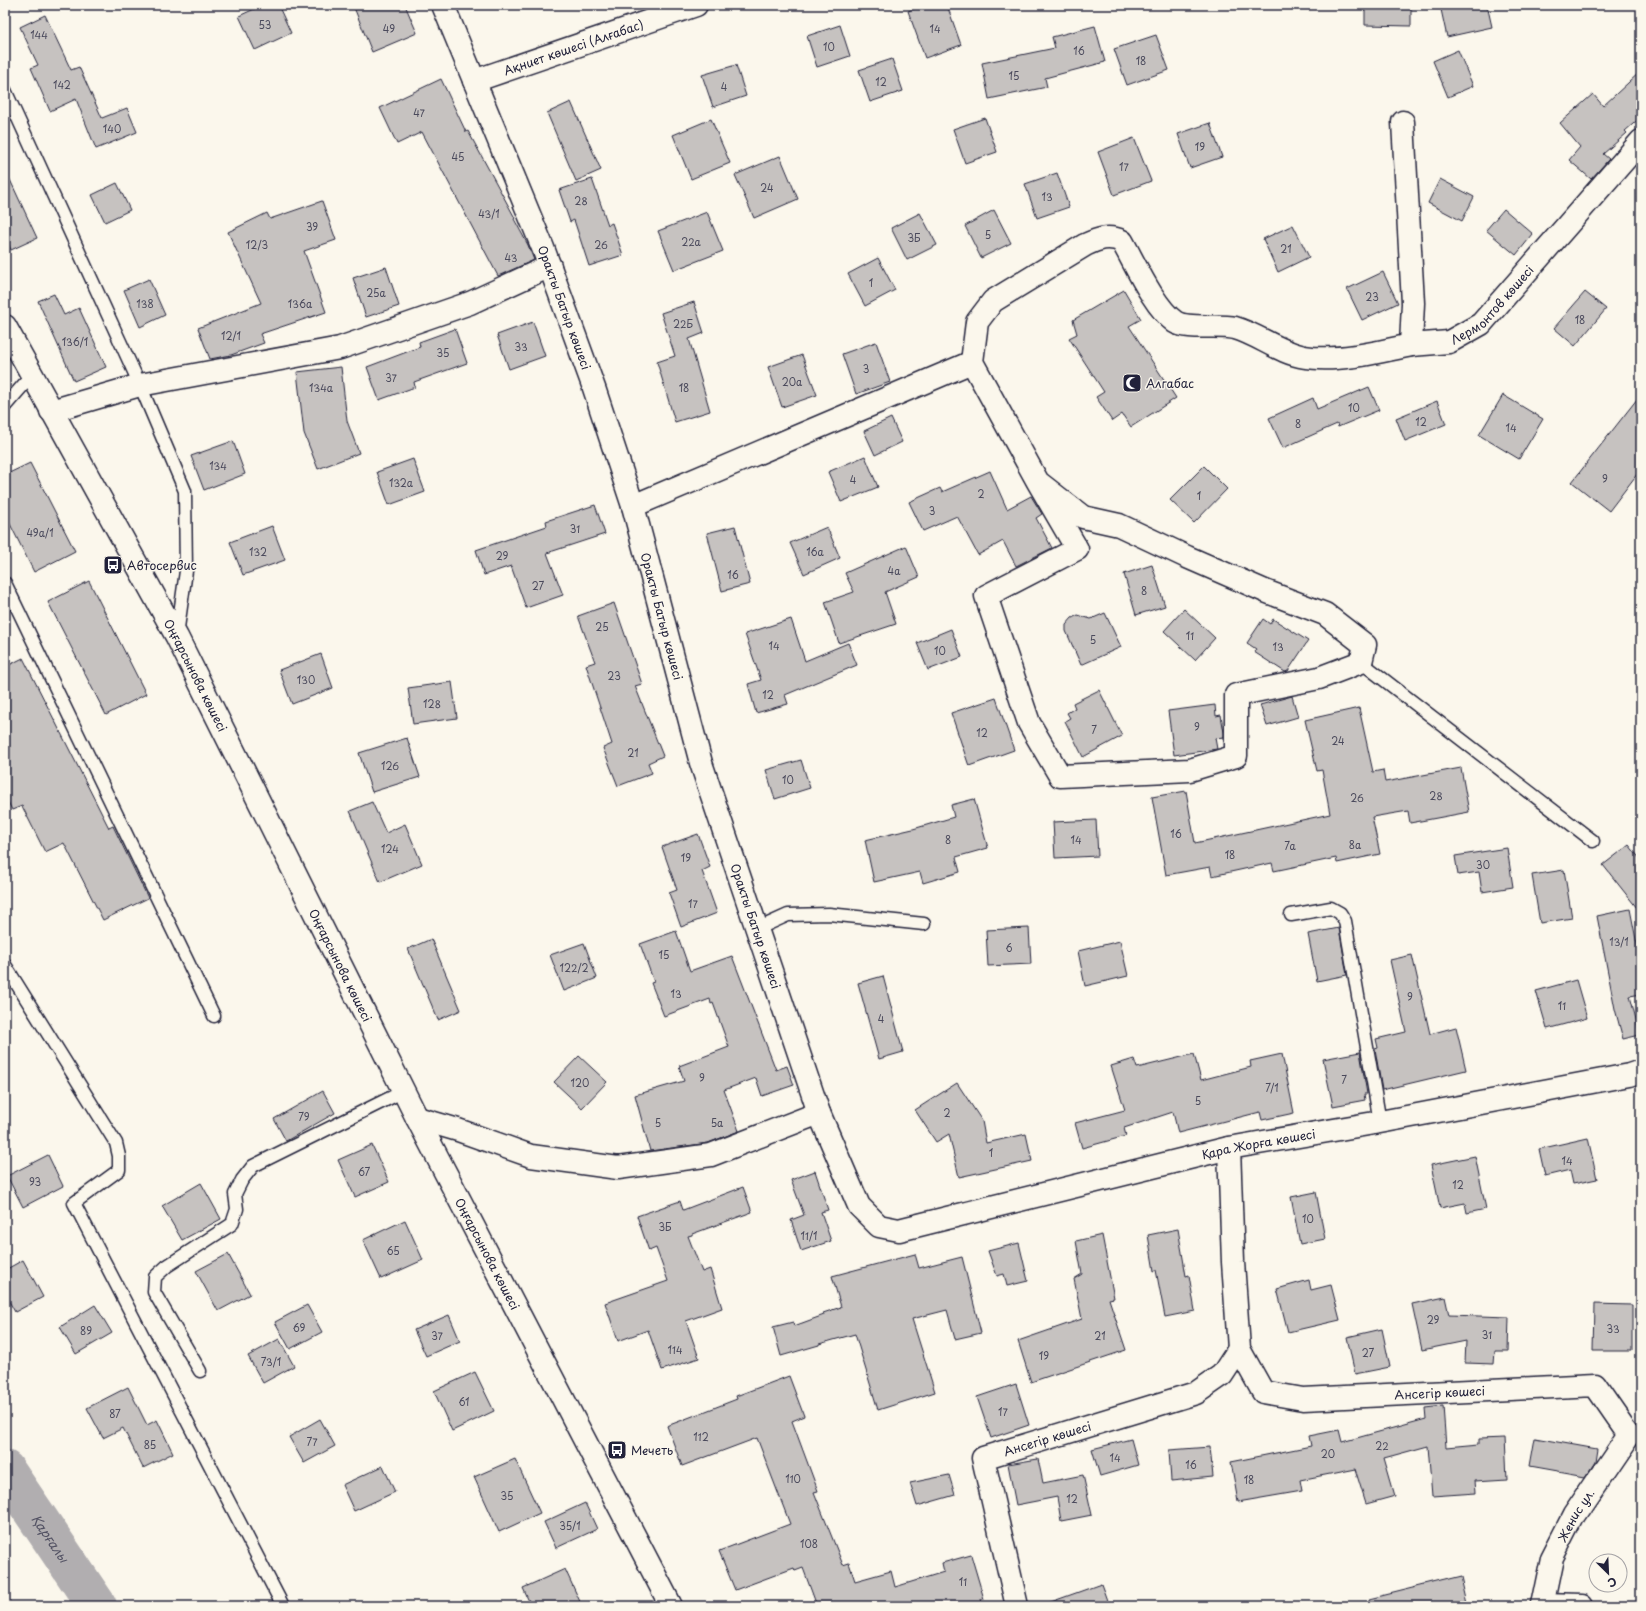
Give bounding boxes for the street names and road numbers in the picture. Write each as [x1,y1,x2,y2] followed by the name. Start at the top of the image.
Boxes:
[501,15,646,79] street label: Ақниет көшесі (Алғабас)
[534,243,596,372] street label: Оракты Батыр көшесі
[1447,261,1538,348] street label: Лермонтов көшесі
[637,550,688,682] street label: Оракты Батыр көшесі
[160,616,232,735] street label: Оңғарсынова көшесі
[727,861,785,991] street label: Оракты Батыр көшесі
[305,905,376,1025] street label: Оңғарсынова көшесі
[1200,1124,1317,1163] street label: Қара Жорға көшесі
[451,1194,524,1313] street label: Оңғарсынова көшесі
[1394,1381,1486,1404] street label: Ансегір көшесі
[1001,1417,1093,1460] street label: Ансегір көшесі
[1553,1485,1598,1545] street label: Женис ул.

